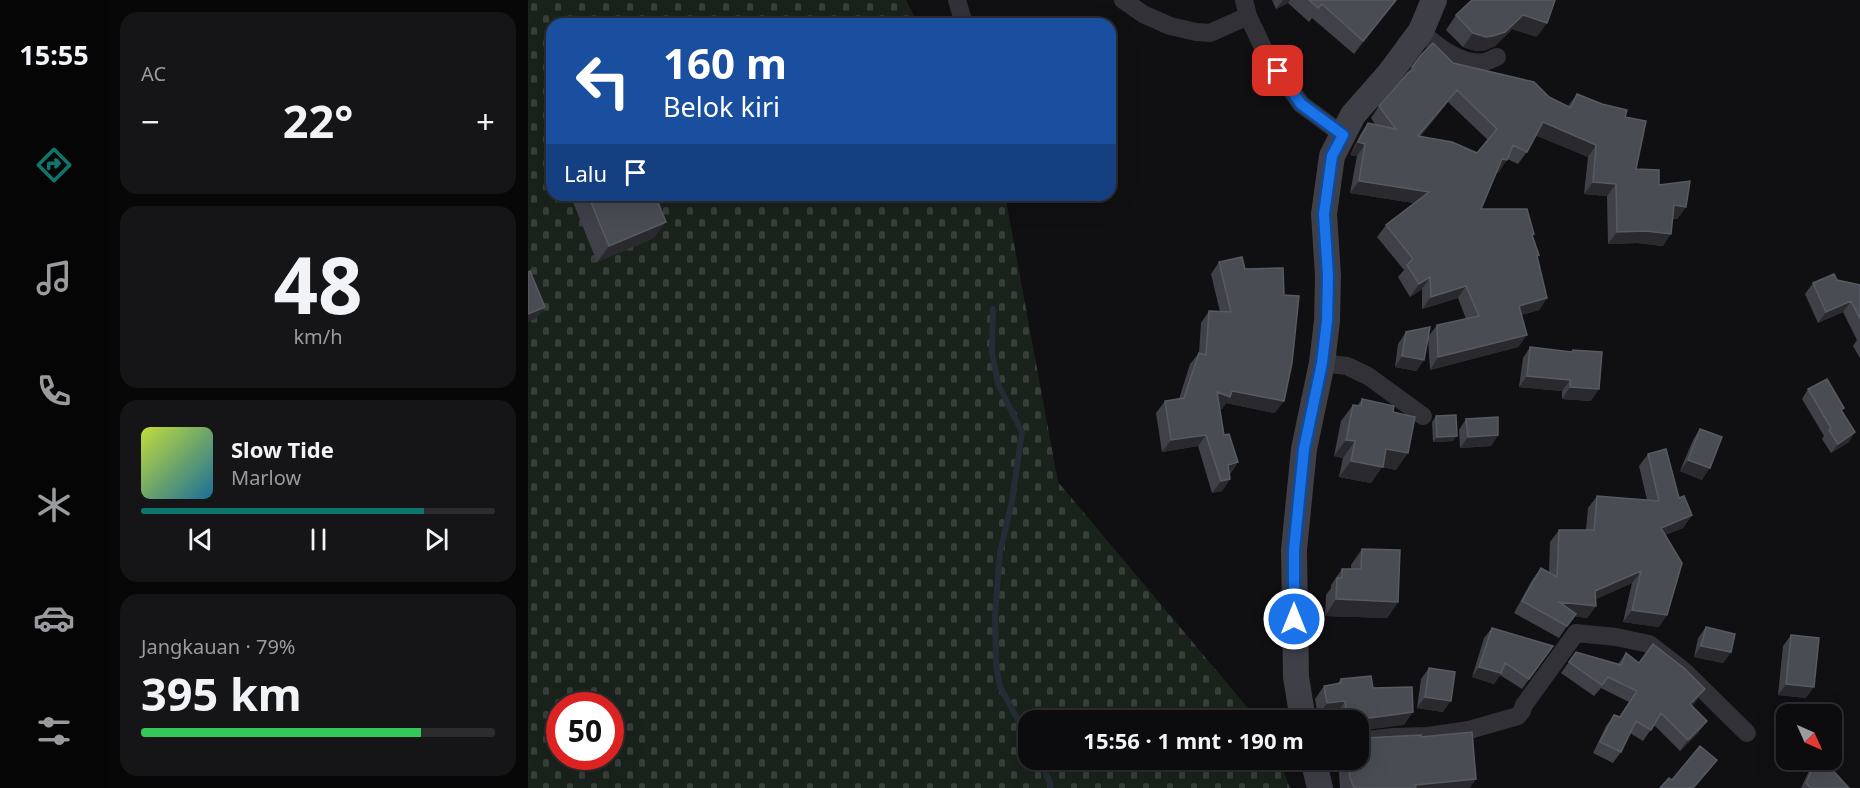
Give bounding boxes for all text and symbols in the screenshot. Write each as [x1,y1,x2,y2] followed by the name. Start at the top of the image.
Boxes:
[663,34,787,91] text: 160 m
[19,36,89,73] text: 15:55
[564,42,642,120] icon: left
[1252,45,1303,96] pin
[1261,54,1294,87] icon: arrive
[141,60,166,87] text: AC
[663,88,780,125] text: Belok kiri
[283,90,353,151] text: 22°
[141,99,160,144] text: −
[476,99,495,144] text: +
[33,144,75,186] icon: directions
[619,156,652,189] icon: arrive
[564,158,607,188] text: Lalu
[273,231,363,337] text: 48
[33,257,75,299] icon: music
[293,323,343,350] text: km/h
[33,370,75,412] icon: phone
[231,434,334,464] text: Slow Tide
[231,464,301,491] text: Marlow
[33,484,75,526] icon: climate
[184,523,217,556] icon: previous
[302,523,335,556] icon: pause
[420,523,453,556] icon: next
[1262,587,1326,651] position arrow
[33,597,75,639] icon: car
[141,633,295,660] text: Jangkauan · 79%
[141,663,302,724] text: 395 km
[546,692,624,770] speed limit sign: 50
[1776,704,1842,770] north arrow
[1776,704,1842,770] map controls
[33,710,75,752] icon: filters
[1083,725,1304,755] text: 15:56 · 1 mnt · 190 m

